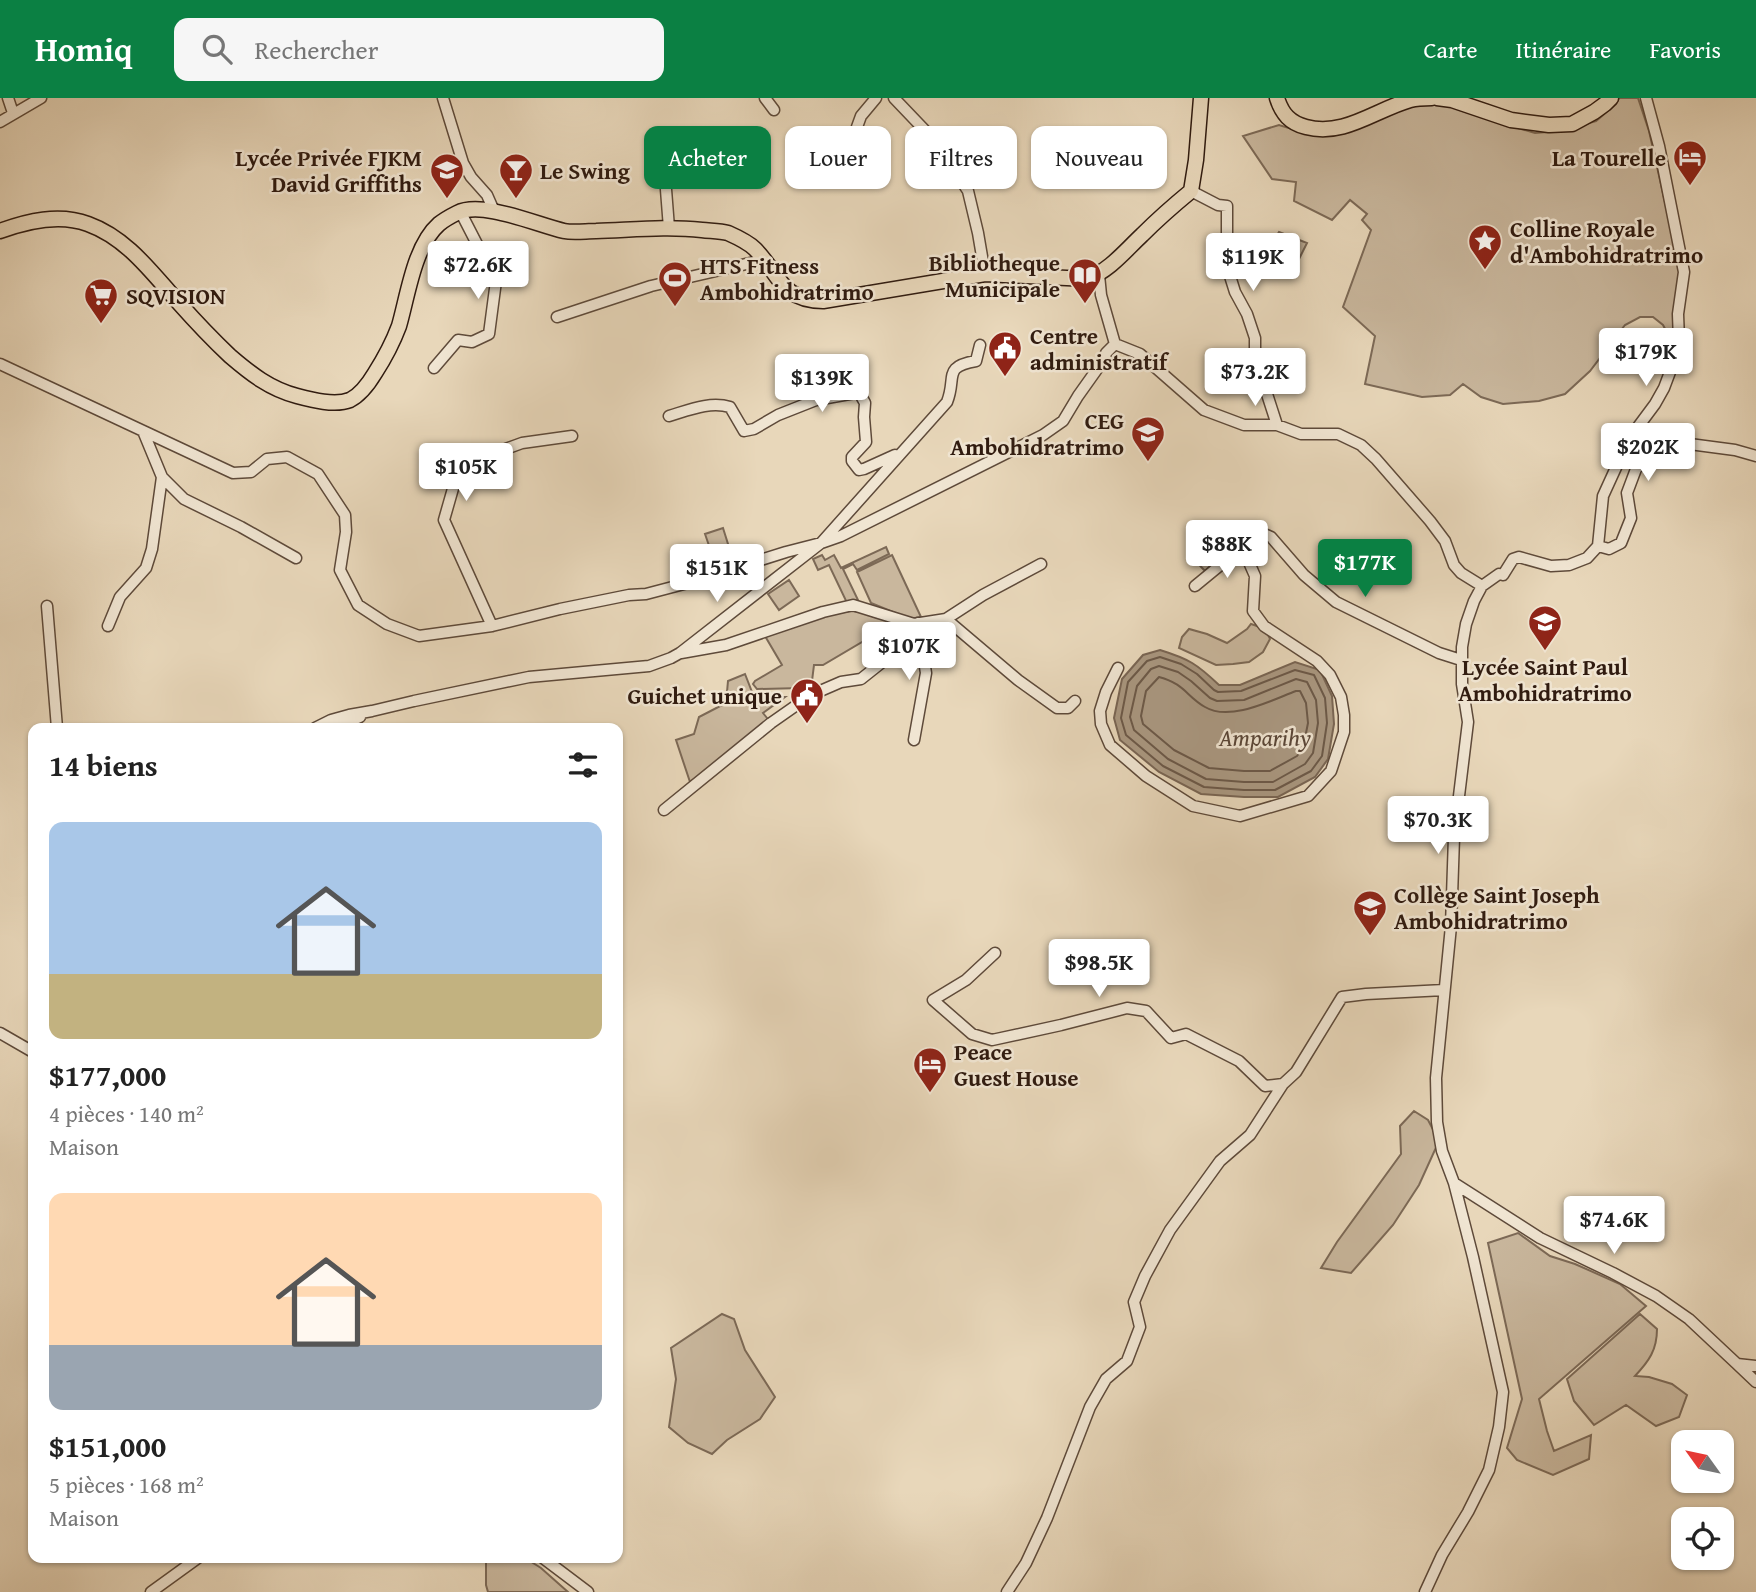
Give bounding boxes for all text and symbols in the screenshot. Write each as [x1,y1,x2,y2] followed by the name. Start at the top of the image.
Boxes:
[174,18,664,81] search box
[35,25,132,73] text: Homiq
[198,30,236,68] icon: search
[254,30,378,69] text: Rechercher
[1424,32,1478,67] text: Carte
[1516,32,1611,67] text: Itinéraire
[1649,32,1721,67] text: Favoris
[644,126,771,189] chip: Acheter
[785,126,891,189] chip: Louer
[905,126,1017,189] chip: Filtres
[1031,126,1167,189] chip: Nouveau
[1671,138,1709,187] hotel icon: La Tourelle
[235,141,422,200] place label: Lycée Privée FJKM David Griffiths
[1552,141,1666,174] place label: La Tourelle
[428,151,466,200] school or university icon: Lycée Privée FJKM David Griffiths
[497,151,535,200] bar icon: Le Swing
[540,154,631,187] place label: Le Swing
[1510,212,1703,271] place label: Colline Royale d'Ambohidratrimo
[1466,222,1504,271] place icon: Colline Royale d'Ambohidratrimo
[1204,234,1302,293] pin: $119K
[1222,239,1284,272] text: $119K
[421,242,535,301] pin: $72.6K
[929,246,1060,305] place label: Bibliotheque Municipale
[444,247,512,280] text: $72.6K
[700,249,874,308] place label: HTS Fitness Ambohidratrimo
[1066,256,1104,305] library icon: Bibliotheque Municipale
[656,259,694,308] sports icon: HTS Fitness Ambohidratrimo
[82,276,120,325] supermarket icon: SQVISION
[126,279,225,312] place label: SQVISION
[1030,319,1170,378] place label: Centre administratif
[1597,328,1695,388] pin: $179K
[986,329,1024,378] public building icon: Centre administratif
[1615,334,1677,367] text: $179K
[1198,348,1312,408] pin: $73.2K
[773,354,871,414] pin: $139K
[1221,354,1289,387] text: $73.2K
[791,360,853,393] text: $139K
[950,404,1124,463] place label: CEG Ambohidratrimo
[1129,414,1167,463] school or university icon: CEG Ambohidratrimo
[1599,424,1697,483] pin: $202K
[1617,429,1679,462] text: $202K
[417,444,515,503] pin: $105K
[435,449,497,482] text: $105K
[1186,520,1268,580] pin: $88K
[1202,526,1252,559] text: $88K
[1316,540,1414,599] pin: $177K
[668,545,766,604] pin: $151K
[1334,545,1396,578] text: $177K
[686,550,748,583] text: $151K
[1526,603,1564,652] school or university icon: Lycée Saint Paul Ambohidratrimo
[860,622,958,682] pin: $107K
[878,628,940,661] text: $107K
[1458,650,1632,709] place label: Lycée Saint Paul Ambohidratrimo
[788,676,826,725] public building icon: Guichet unique
[628,679,782,712] place label: Guichet unique
[1218,720,1311,755] water label: Amparihy
[49,743,158,787] text: 14 biens
[564,746,602,784] icon: filters
[1381,796,1495,856] pin: $70.3K
[1404,802,1472,835] text: $70.3K
[263,868,389,994] icon: home
[1394,878,1600,937] place label: Collège Saint Joseph Ambohidratrimo
[1351,888,1389,937] school or university icon: Collège Saint Joseph Ambohidratrimo
[1042,940,1156,999] pin: $98.5K
[1065,945,1133,978] text: $98.5K
[954,1035,1079,1094] place label: Peace Guest House
[911,1045,949,1094] hotel icon: Peace Guest House
[49,1053,166,1097] text: $177,000
[49,1097,204,1130] text: 4 pièces · 140 m²
[49,1130,119,1163] text: Maison
[1557,1196,1671,1256] pin: $74.6K
[1580,1202,1648,1235] text: $74.6K
[263,1239,389,1365] icon: home
[49,1424,166,1468] text: $151,000
[1671,1430,1734,1493] north arrow
[1671,1430,1734,1570] map controls
[49,1468,204,1501] text: 5 pièces · 168 m²
[49,1501,119,1534] text: Maison
[1671,1507,1734,1570] button: locate

